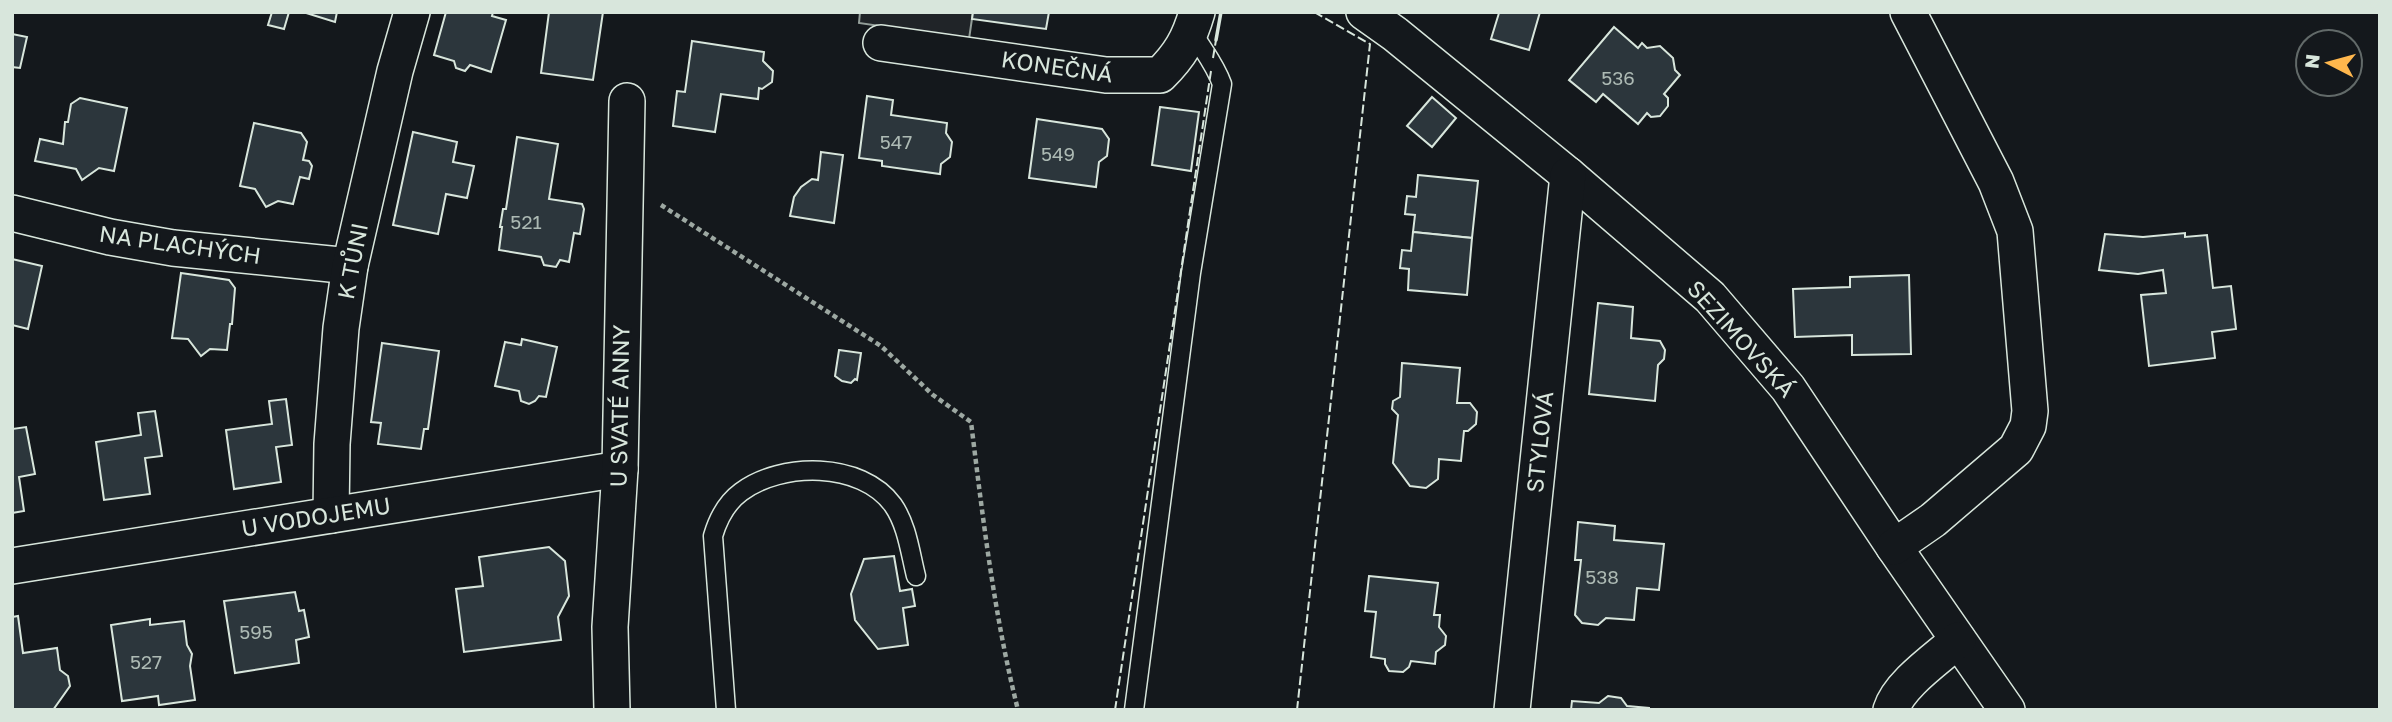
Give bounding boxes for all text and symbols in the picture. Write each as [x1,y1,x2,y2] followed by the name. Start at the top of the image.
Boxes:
[2294,28,2364,98] north arrow
[1000,44,1115,88] street label: KONEČNÁ
[2299,53,2324,70] text: N
[1601,66,1635,89] house number: 536
[880,130,912,153] house number: 547
[1041,142,1075,165] house number: 549
[510,210,542,233] house number: 521
[98,219,263,269] street label: NA PLACHÝCH
[330,220,373,301] street label: K TŮNI
[1682,274,1802,403] street label: SEZIMOVSKÁ
[604,324,634,488] street label: U SVATÉ ANNY
[1520,390,1558,494] street label: STYLOVÁ
[239,490,393,542] street label: U VODOJEMU
[1585,565,1619,588] house number: 538
[239,620,273,643] house number: 595
[130,650,162,673] house number: 527

